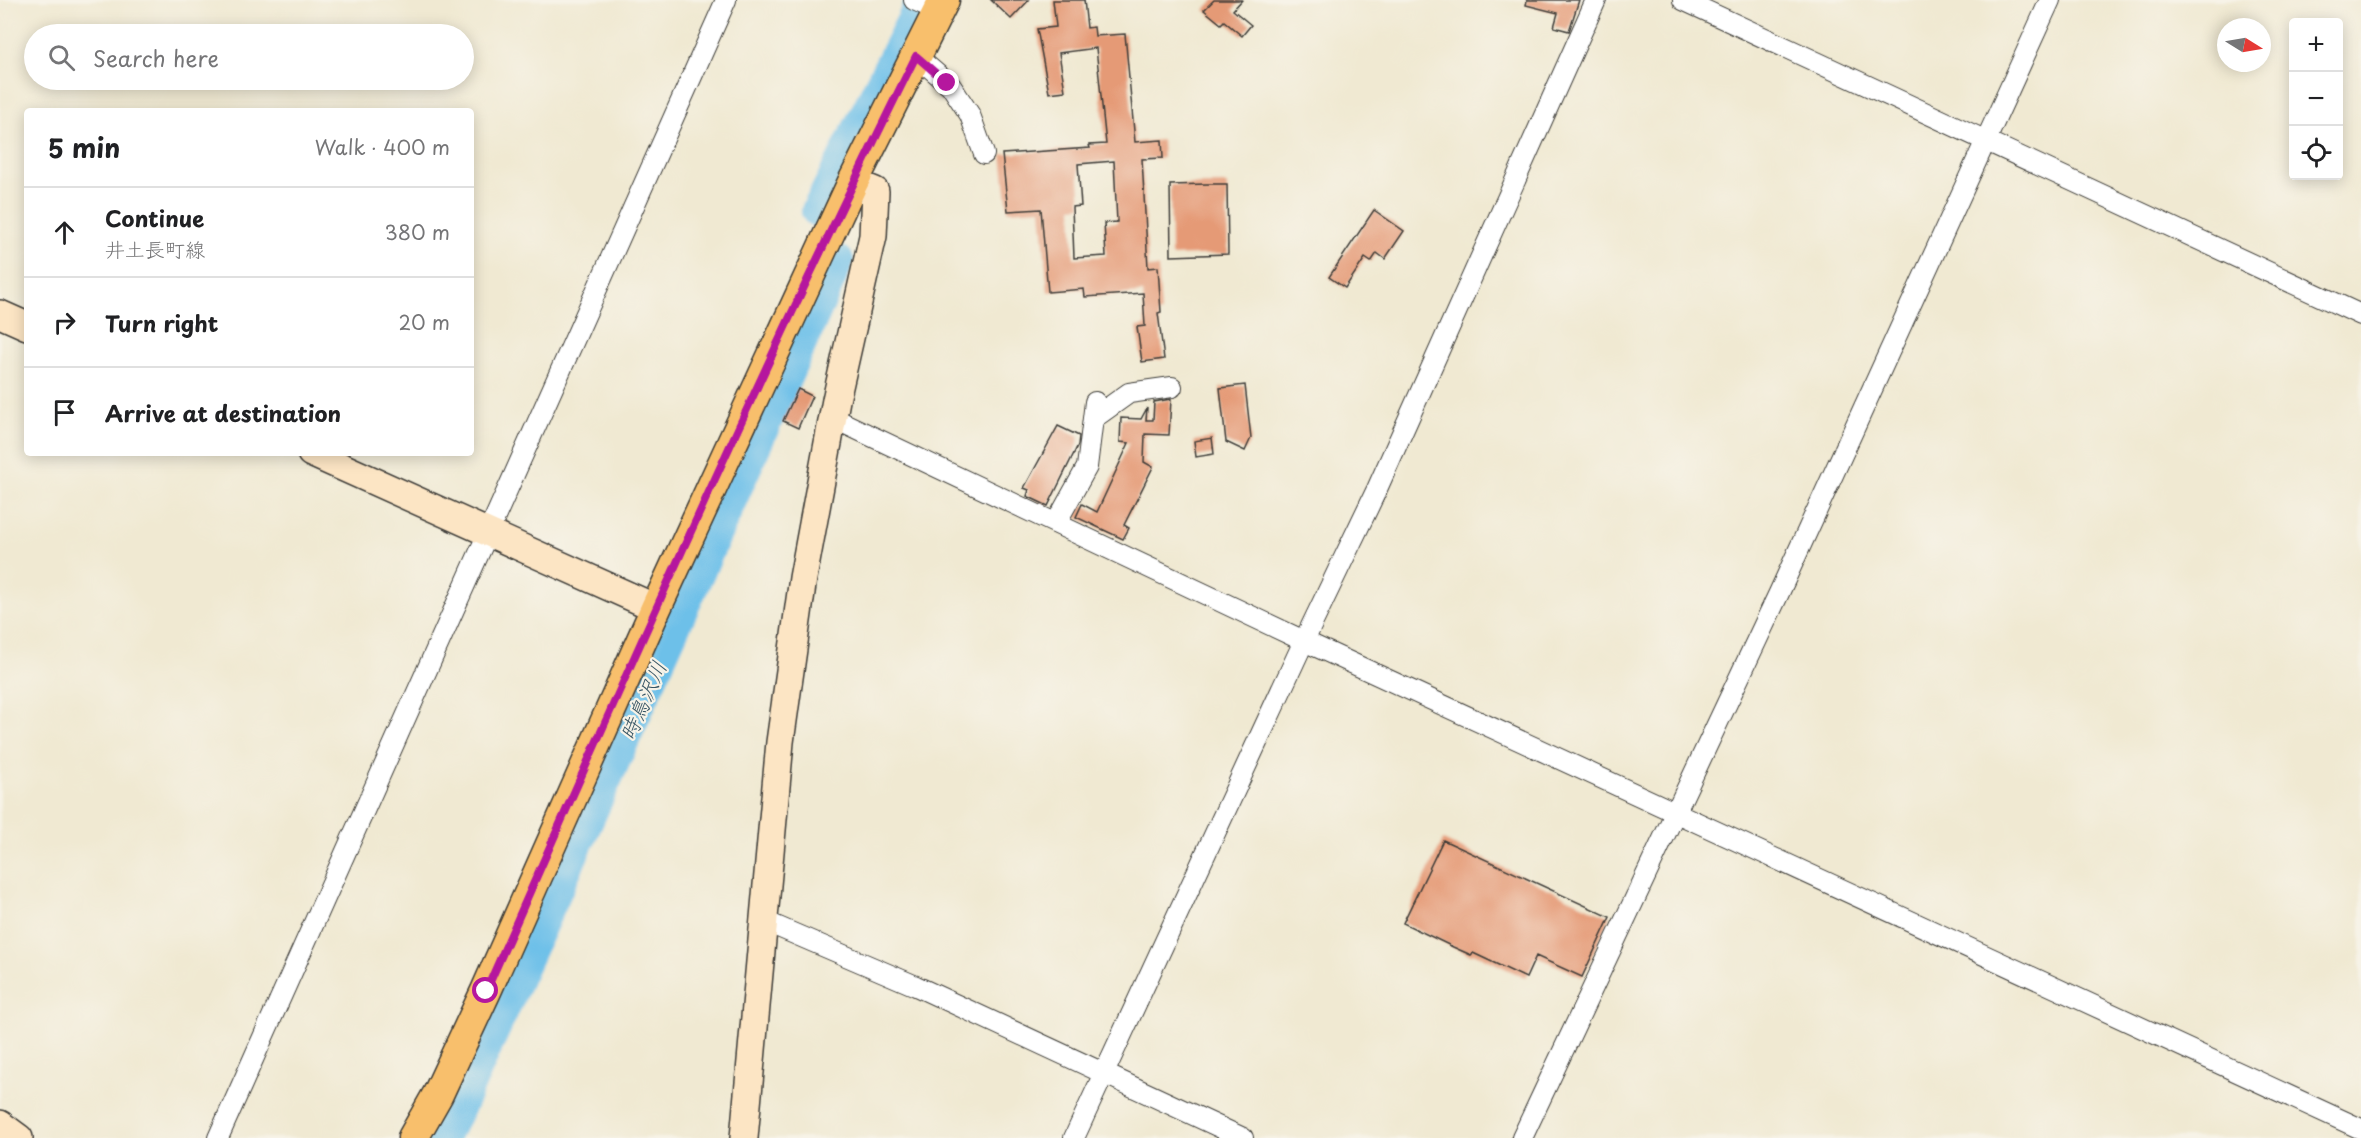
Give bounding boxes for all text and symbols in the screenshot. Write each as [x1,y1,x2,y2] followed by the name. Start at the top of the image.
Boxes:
[2217,18,2271,72] north arrow
[2289,18,2343,180] map controls
[2289,18,2343,72] button: +
[24,24,474,90] search box
[45,41,78,74] icon: search
[93,41,219,74] text: Search here
[933,69,959,95] route end
[2289,72,2343,126] button: −
[2289,126,2343,180] button: locate
[48,128,120,167] text: 5 min
[315,132,450,162] text: Walk · 400 m
[105,201,204,234] text: Continue
[48,216,81,249] icon: ahead
[384,217,450,247] text: 380 m
[105,234,205,264] text: 井土長町線
[48,306,81,339] icon: right
[105,306,218,339] text: Turn right
[398,307,450,337] text: 20 m
[48,396,81,429] icon: arrive
[105,396,341,429] text: Arrive at destination
[610,655,674,745] water label: 時鳥沢川
[472,977,498,1003] route start

